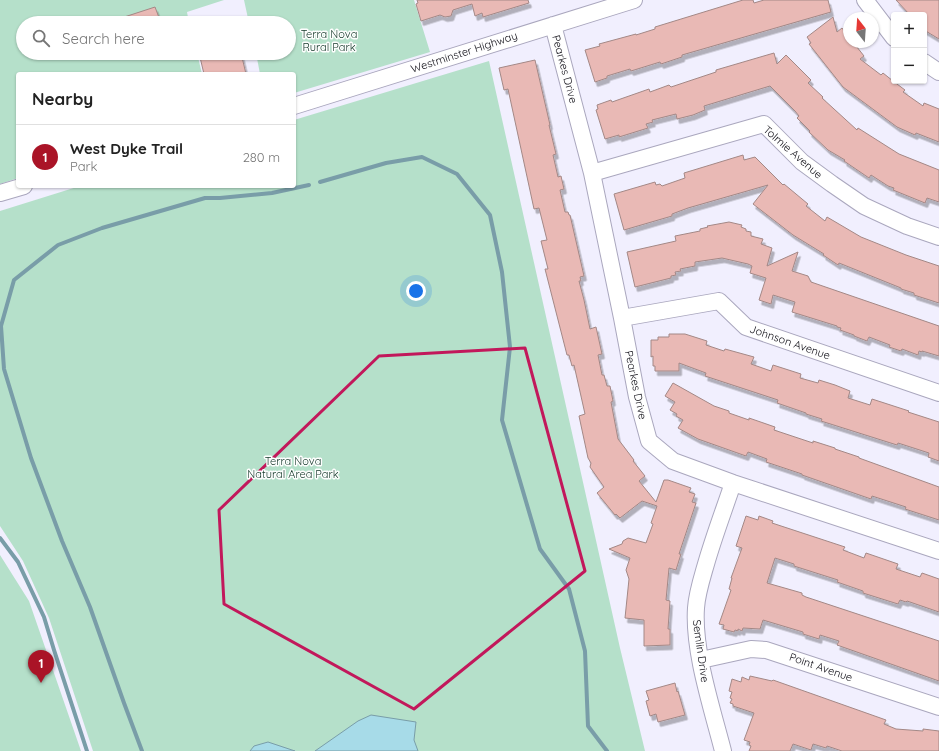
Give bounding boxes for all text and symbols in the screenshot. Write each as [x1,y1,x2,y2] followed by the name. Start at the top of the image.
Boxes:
[843,12,879,48] north arrow
[891,12,927,84] map controls
[891,12,927,48] button: +
[16,16,296,60] search box
[30,27,52,49] icon: search
[301,27,357,54] park label: Terra Nova Rural Park
[409,28,519,76] street label: Westminster Highway
[62,29,145,48] text: Search here
[549,33,581,105] street label: Pearkes Drive
[891,48,927,84] button: −
[32,88,93,109] text: Nearby
[761,123,825,181] street label: Tolmie Avenue
[70,139,183,158] text: West Dyke Trail
[42,149,48,165] text: 1
[243,149,280,165] text: 280 m
[70,158,98,174] text: Park
[406,281,426,301] your location
[748,322,832,362] street label: Johnson Avenue
[622,349,650,421] street label: Pearkes Drive
[247,454,339,481] park label: Terra Nova Natural Area Park
[690,619,712,683] street label: Semlin Drive
[28,650,54,683] pin: 1
[787,650,855,684] street label: Point Avenue

